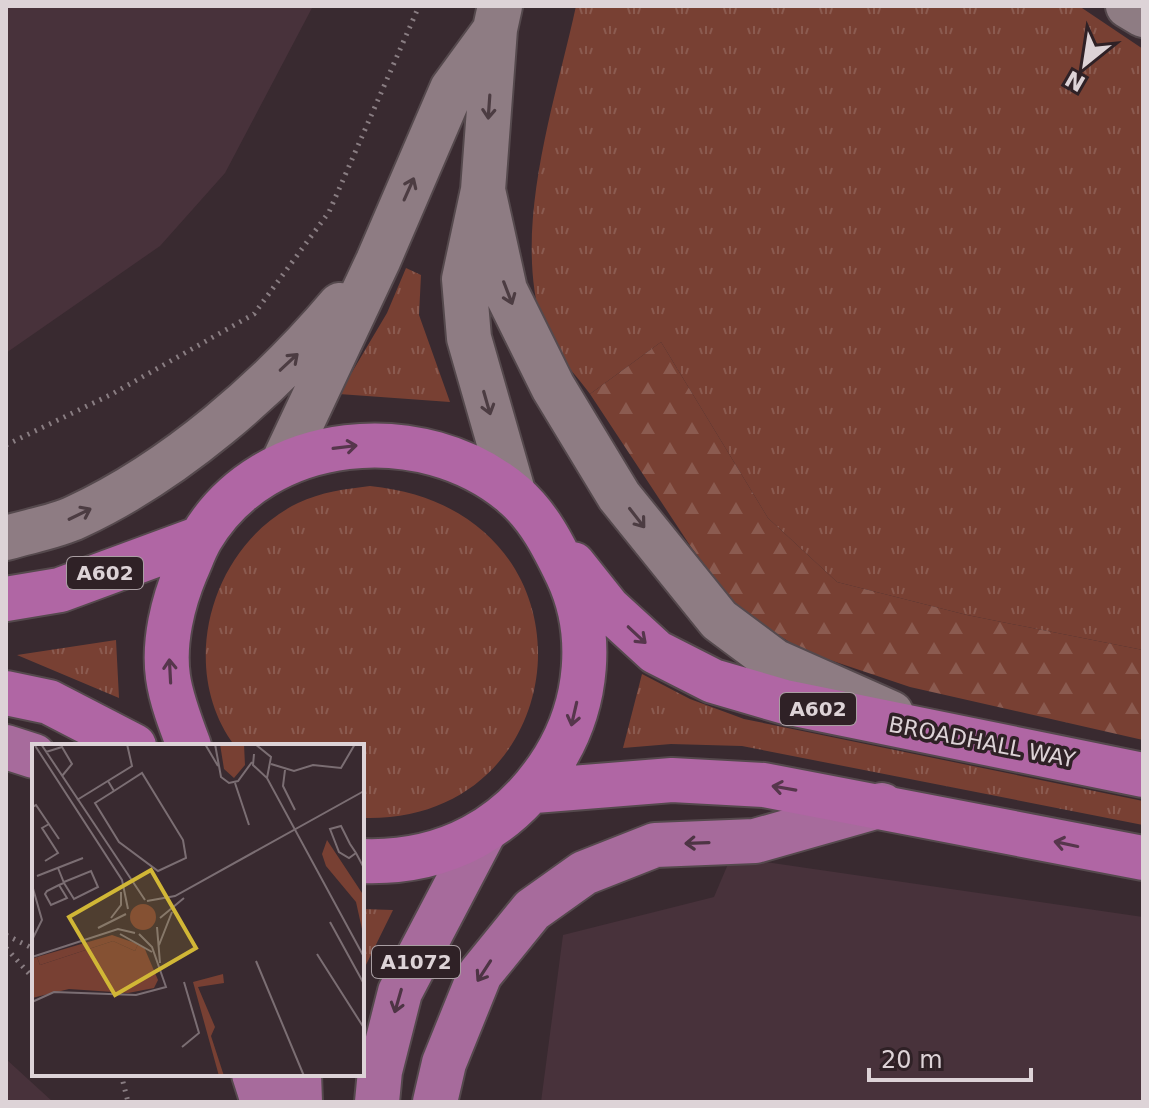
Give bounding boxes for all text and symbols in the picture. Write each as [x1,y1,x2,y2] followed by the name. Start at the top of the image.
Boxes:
[1045,24,1125,104] north arrow
[1061,65,1089,96] text: N
[481,93,496,120] one-way arrow
[403,177,418,202] one-way arrow
[502,280,516,305] one-way arrow
[279,354,299,372] one-way arrow
[480,390,495,416] one-way arrow
[332,440,358,455] one-way arrow
[68,506,92,521] one-way arrow
[628,507,646,528] one-way arrow
[67,557,143,589] road number: A602
[627,625,647,643] one-way arrow
[162,658,177,685] one-way arrow
[780,693,856,725] road number: A602
[566,701,581,726] one-way arrow
[886,712,1078,772] street label: BROADHALL WAY
[32,744,364,1076] inset map
[772,780,797,795] one-way arrow
[684,836,711,851] one-way arrow
[1054,836,1080,851] one-way arrow
[372,946,460,978] road number: A1072
[476,960,493,982] one-way arrow
[390,988,405,1014] one-way arrow
[869,1032,1031,1082] scale bar
[881,1046,943,1074] text: 20 m

